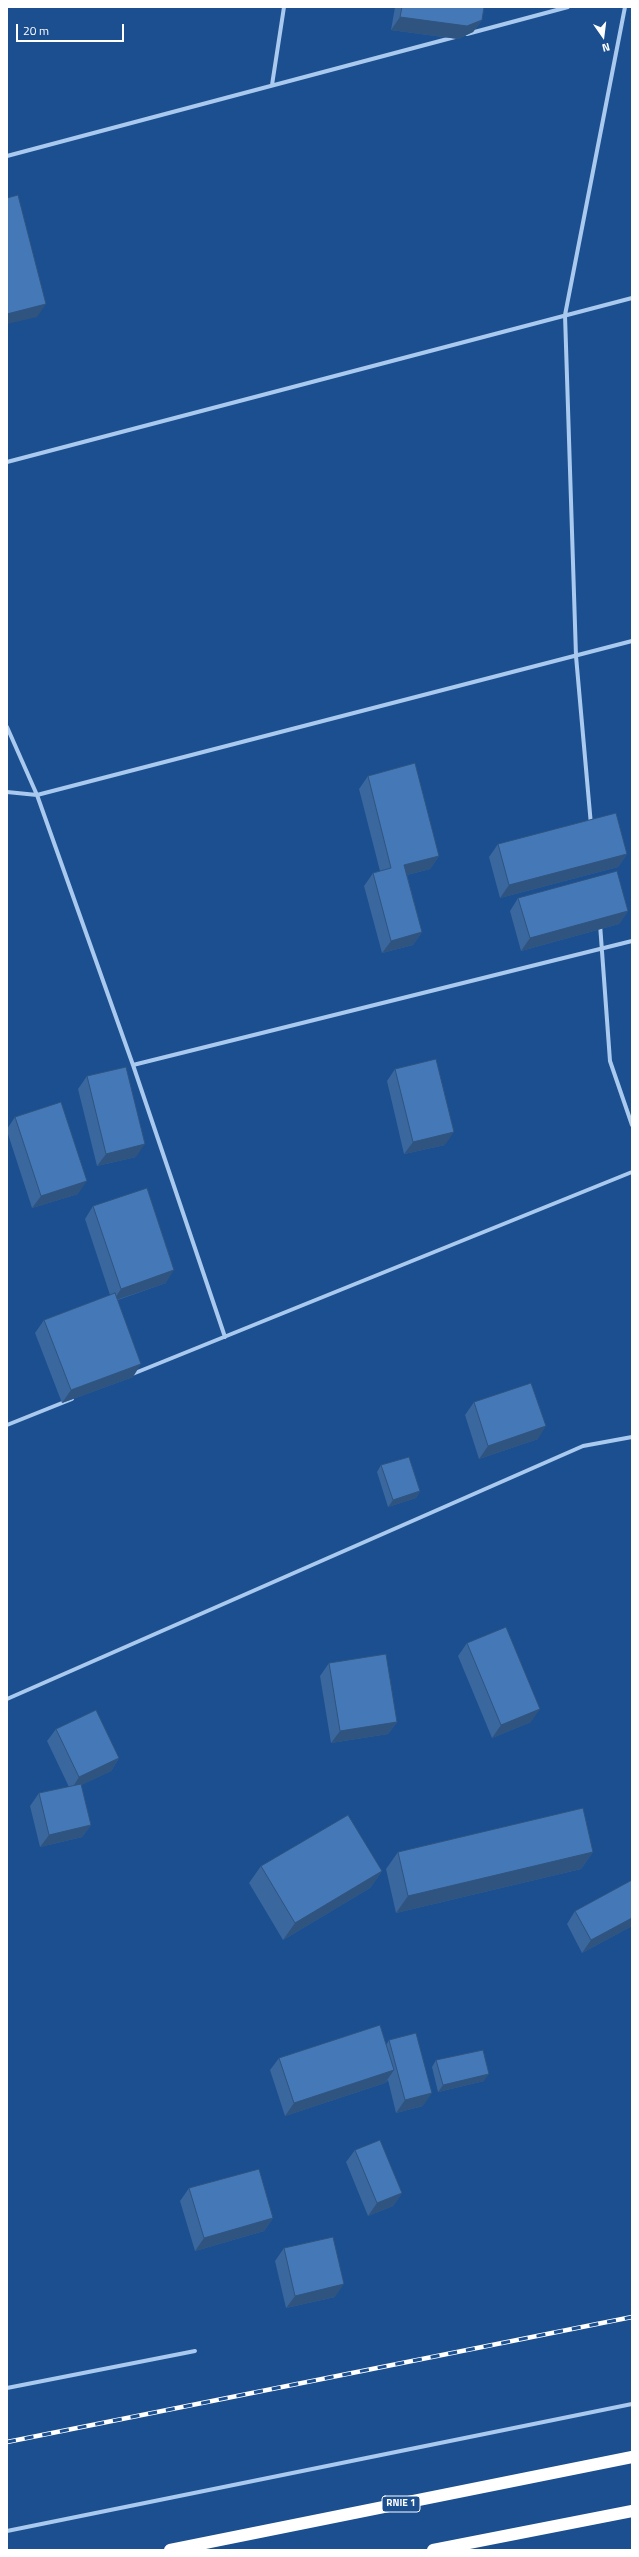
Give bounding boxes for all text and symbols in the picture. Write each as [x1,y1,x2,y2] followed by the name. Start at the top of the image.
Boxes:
[18,16,126,42] scale bar
[583,16,623,56] north arrow
[23,21,49,40] text: 20 m
[600,39,612,56] text: N
[382,2496,420,2512] road number: RNIE 1

